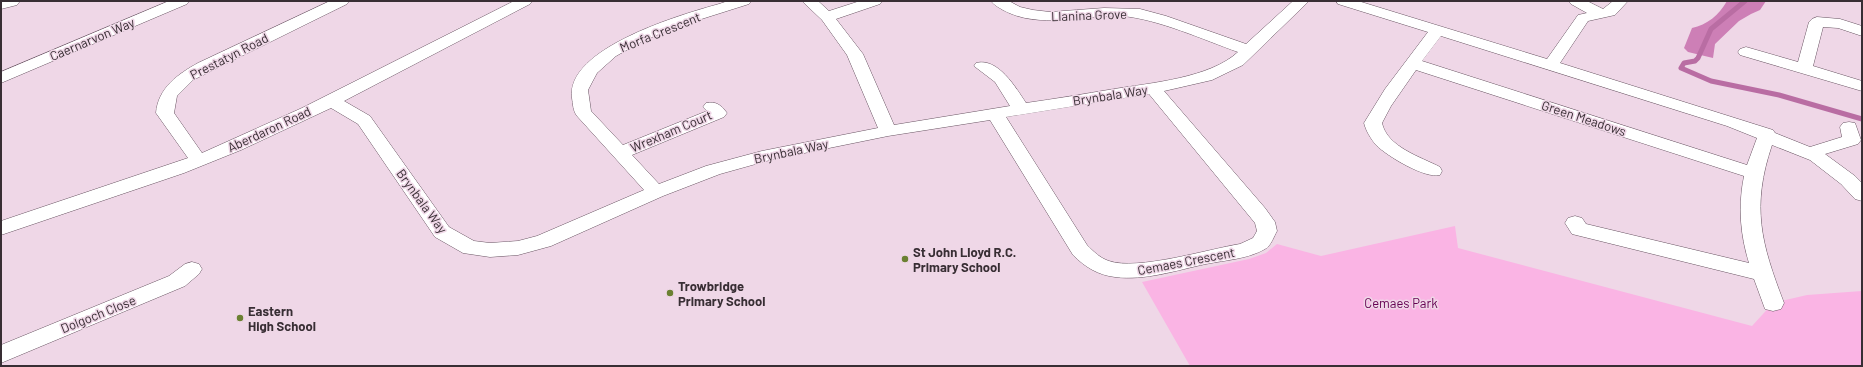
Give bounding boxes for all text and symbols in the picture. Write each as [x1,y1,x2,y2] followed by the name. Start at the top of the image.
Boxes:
[1051,6,1127,24] street label: Llanina Grove
[617,8,703,56] street label: Morfa Crescent
[47,14,137,64] street label: Caernarvon Way
[187,29,271,83] street label: Prestatyn Road
[1071,81,1149,109] street label: Brynbala Way
[1540,97,1628,139] street label: Green Meadows
[225,103,313,155] street label: Aberdaron Road
[628,107,714,155] street label: Wrexham Court
[752,135,830,167] street label: Brynbala Way
[393,166,451,236] street label: Brynbala Way
[913,244,1016,275] place label: St John Lloyd R.C. Primary School
[1136,244,1236,278] street label: Cemaes Crescent
[900,254,910,264] marker: St John Lloyd R.C. Primary School
[678,278,766,309] place label: Trowbridge Primary School
[665,288,675,298] marker: Trowbridge Primary School
[58,292,138,336] street label: Dolgoch Close
[1364,295,1438,311] park label: Cemaes Park
[248,303,316,334] place label: Eastern High School
[235,313,245,323] marker: Eastern High School

